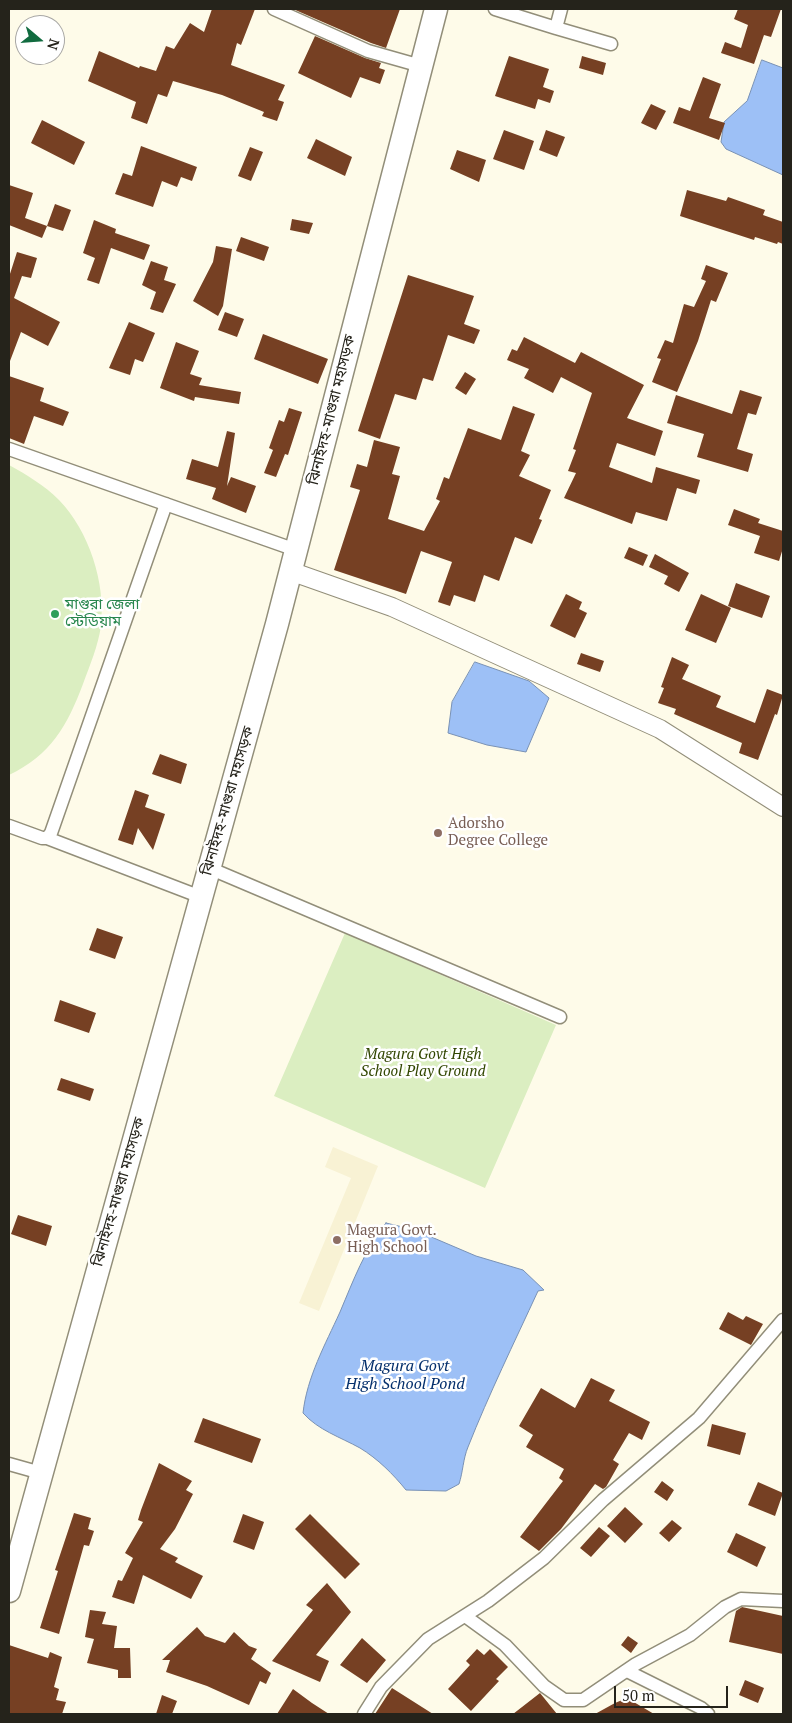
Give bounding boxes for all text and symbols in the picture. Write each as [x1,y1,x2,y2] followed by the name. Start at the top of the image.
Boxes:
[15,15,65,65] north arrow
[43,36,64,52] text: N
[305,333,359,487] street label: ঝিনাইদহ-মাগুরা মহাসড়ক
[65,596,139,631] place label: মাগুরা জেলা স্টেডিয়াম
[49,608,61,620] marker: মাগুরা জেলা স্টেডিয়াম
[198,724,258,878] street label: ঝিনাইদহ-মাগুরা মহাসড়ক
[448,815,548,850] place label: Adorsho Degree College
[432,827,444,839] marker: Adorsho Degree College
[361,1046,485,1081] park label: Magura Govt High School Play Ground
[89,1115,149,1269] street label: ঝিনাইদহ-মাগুরা মহাসড়ক
[347,1222,437,1257] place label: Magura Govt. High School
[331,1234,343,1246] marker: Magura Govt. High School
[345,1356,465,1394] water label: Magura Govt High School Pond
[617,1676,731,1708] scale bar
[622,1685,655,1705] text: 50 m

